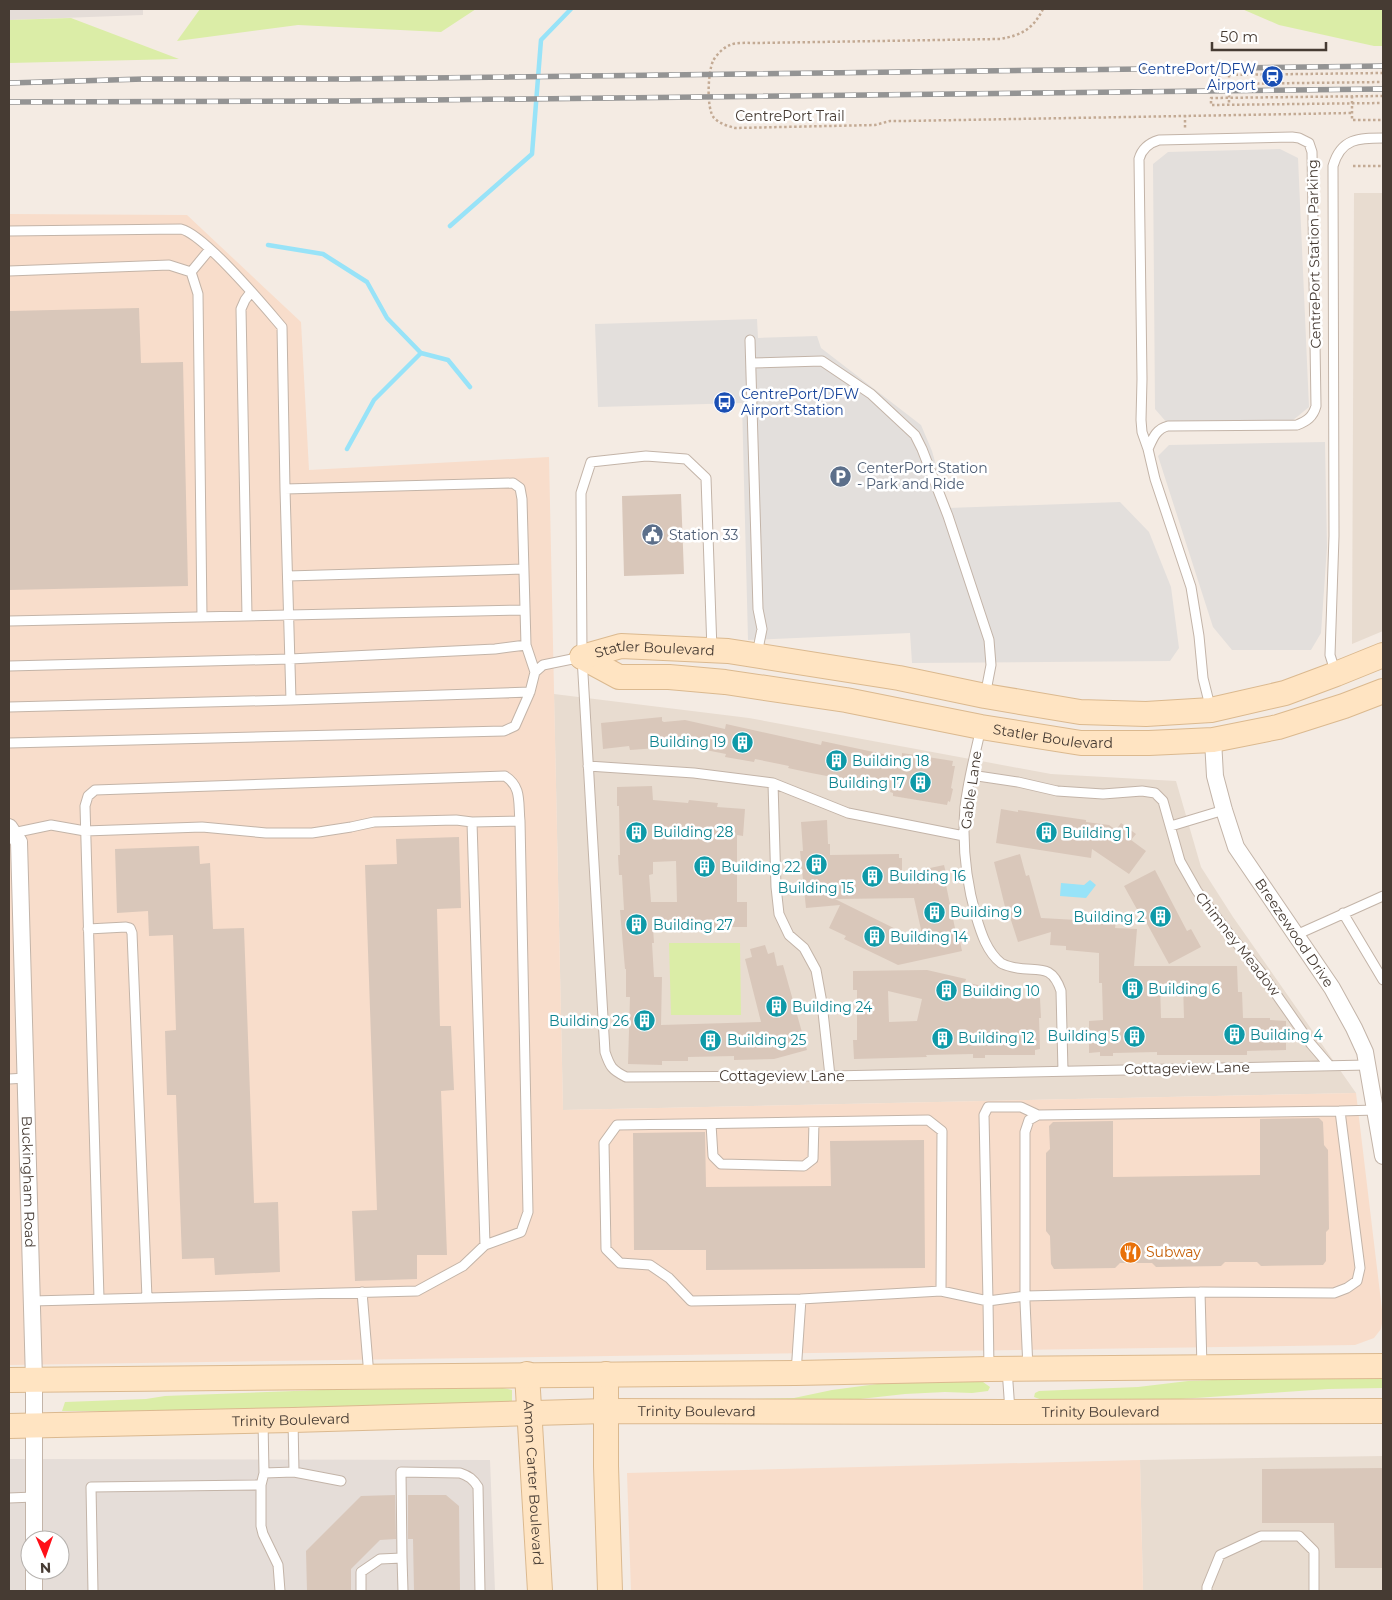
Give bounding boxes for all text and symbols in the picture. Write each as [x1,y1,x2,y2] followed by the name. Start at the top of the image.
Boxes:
[1212,20,1326,52] scale bar
[1220,27,1258,46] text: 50 m
[1138,60,1256,94] place label: CentrePort/DFW Airport
[1260,65,1284,89] station icon: CentrePort/DFW Airport
[735,107,845,125] street label: CentrePort Trail
[1303,159,1325,349] street label: CentrePort Station Parking
[741,385,859,419] place label: CentrePort/DFW Airport Station
[713,390,737,414] bus stop icon: CentrePort/DFW Airport Station
[857,459,988,493] place label: CenterPort Station - Park and Ride
[829,464,853,488] parking icon: CenterPort Station - Park and Ride
[641,523,665,547] public building icon: Station 33
[669,526,738,544] place label: Station 33
[593,637,715,662] street label: Statler Boulevard
[992,720,1113,752] street label: Statler Boulevard
[730,730,754,754] building icon: Building 19
[649,733,726,751] place label: Building 19
[824,749,848,773] building icon: Building 18
[957,750,985,830] street label: Gable Lane
[852,752,930,770] place label: Building 18
[909,771,933,795] building icon: Building 17
[828,774,905,792] place label: Building 17
[625,820,649,844] building icon: Building 28
[1034,821,1058,845] building icon: Building 1
[653,823,733,841] place label: Building 28
[1062,824,1131,842] place label: Building 1
[804,853,828,877] building icon: Building 15
[693,855,717,879] building icon: Building 22
[721,858,800,876] place label: Building 22
[861,864,885,888] building icon: Building 16
[889,867,967,885] place label: Building 16
[1251,875,1338,991] street label: Breezewood Drive
[778,879,854,897] place label: Building 15
[1192,888,1285,1000] street label: Chimney Meadow
[922,900,946,924] building icon: Building 9
[950,903,1022,921] place label: Building 9
[1149,905,1173,929] building icon: Building 2
[1074,908,1145,926] place label: Building 2
[625,913,649,937] building icon: Building 27
[653,916,733,934] place label: Building 27
[862,925,886,949] building icon: Building 14
[890,928,969,946] place label: Building 14
[1120,977,1144,1001] building icon: Building 6
[934,979,958,1003] building icon: Building 10
[1148,980,1220,998] place label: Building 6
[962,982,1040,1000] place label: Building 10
[764,995,788,1019] building icon: Building 24
[792,998,873,1016] place label: Building 24
[633,1009,657,1033] building icon: Building 26
[549,1012,629,1030] place label: Building 26
[1222,1023,1246,1047] building icon: Building 4
[1123,1024,1147,1048] building icon: Building 5
[930,1026,954,1050] building icon: Building 12
[1250,1026,1323,1044] place label: Building 4
[1048,1027,1119,1045] place label: Building 5
[699,1028,723,1052] building icon: Building 25
[958,1029,1035,1047] place label: Building 12
[727,1031,806,1049] place label: Building 25
[1124,1058,1250,1078] street label: Cottageview Lane
[719,1067,845,1085] street label: Cottageview Lane
[18,1116,39,1248] street label: Buckingham Road
[1118,1240,1142,1264] restaurant icon: Subway
[1146,1243,1201,1261] place label: Subway
[520,1400,547,1566] street label: Amon Carter Boulevard
[638,1402,756,1420] street label: Trinity Boulevard
[1042,1403,1160,1421] street label: Trinity Boulevard
[232,1409,350,1430] street label: Trinity Boulevard
[20,1530,70,1580] north arrow
[39,1559,51,1577] text: N

